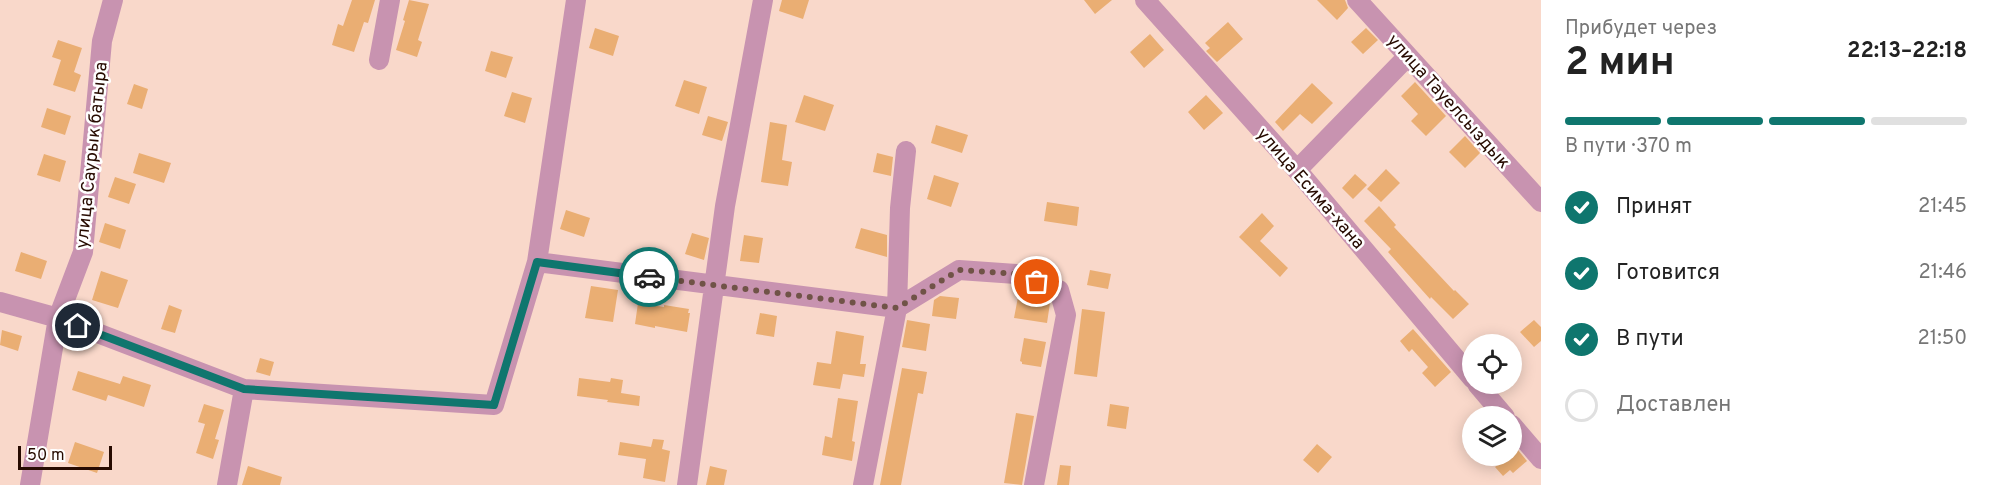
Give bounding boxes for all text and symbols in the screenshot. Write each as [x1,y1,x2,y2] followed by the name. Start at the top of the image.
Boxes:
[1565,16,1717,42] text: Прибудет через
[1381,30,1515,174] street label: улица Тауелсыздык
[1847,38,1967,65] text: 22:13–22:18
[1565,40,1675,89] text: 2 мин
[71,61,114,250] street label: улица Саурык батыра
[1251,123,1369,255] street label: улица Есима-хана
[1565,134,1692,160] text: В пути · 370 m
[1565,191,1598,224] icon: check
[1616,194,1692,221] text: Принят
[1918,194,1967,220] text: 21:45
[619,247,679,307] courier
[1011,256,1062,307] pin
[1565,257,1598,290] icon: check
[1616,260,1720,287] text: Готовится
[1918,260,1967,286] text: 21:46
[633,261,666,294] icon: car
[1020,265,1053,298] icon: bag
[52,300,103,351] pin
[61,309,94,342] icon: home
[1565,323,1598,356] icon: check
[1616,326,1684,353] text: В пути
[1918,326,1967,352] text: 21:50
[1462,334,1522,466] map controls
[1462,334,1522,394] button: locate
[1616,392,1731,419] text: Доставлен
[1462,406,1522,466] button: layers
[18,443,112,470] scale bar
[27,446,65,466] text: 50 m

